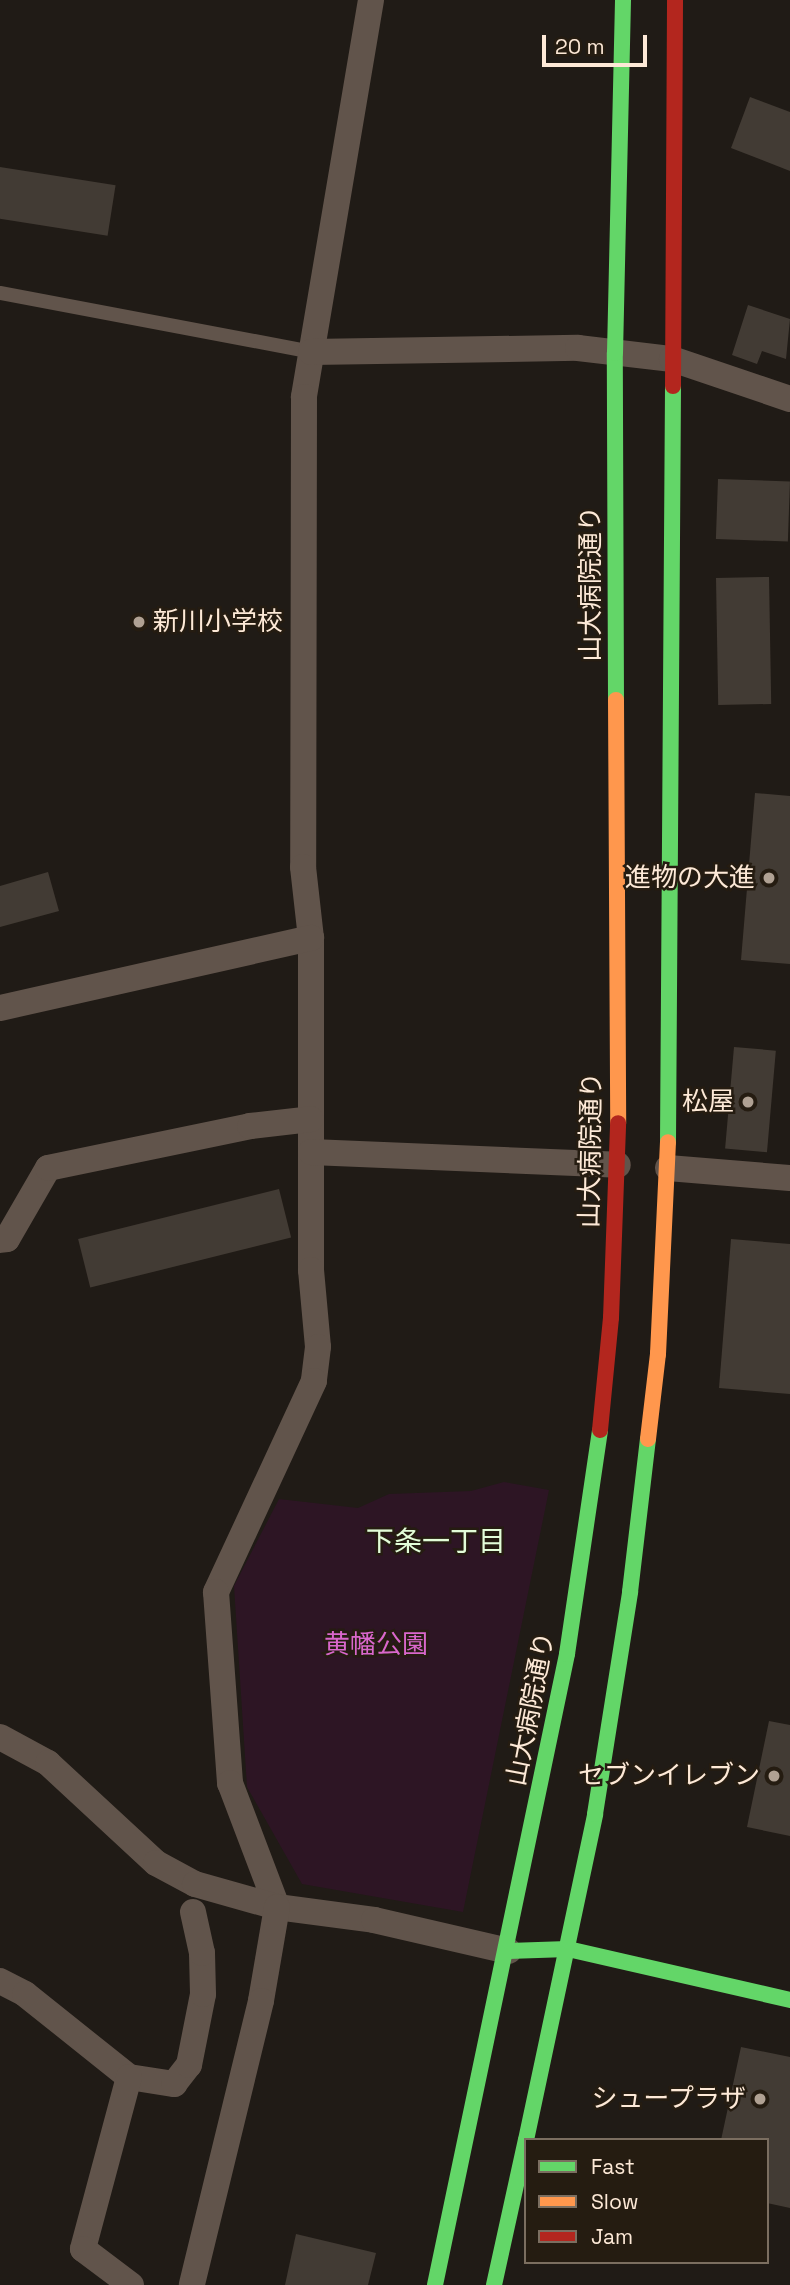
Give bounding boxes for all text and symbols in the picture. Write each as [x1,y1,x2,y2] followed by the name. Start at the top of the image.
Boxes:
[545,21,650,65] scale bar
[555,33,605,60] text: 20 m
[575,506,607,662] street label: 山大病院通り
[153,606,283,638] place label: 新川小学校
[131,614,147,630] marker: 新川小学校
[625,862,755,894] place label: 進物の大進
[761,870,777,886] marker: 進物の大進
[574,1072,608,1228] street label: 山大病院通り
[682,1086,734,1118] place label: 松屋
[740,1094,756,1110] marker: 松屋
[366,1524,506,1558] district label: 下条一丁目
[324,1629,428,1661] park label: 黄幡公園
[501,1629,561,1789] street label: 山大病院通り
[578,1760,760,1792] place label: セブンイレブン
[766,1768,782,1784] marker: セブンイレブン
[590,2083,746,2115] place label: シュープラザ
[752,2091,768,2107] marker: シュープラザ
[524,2138,769,2264] legend
[591,2153,635,2180] text: Fast
[591,2188,639,2215] text: Slow
[591,2223,633,2250] text: Jam

